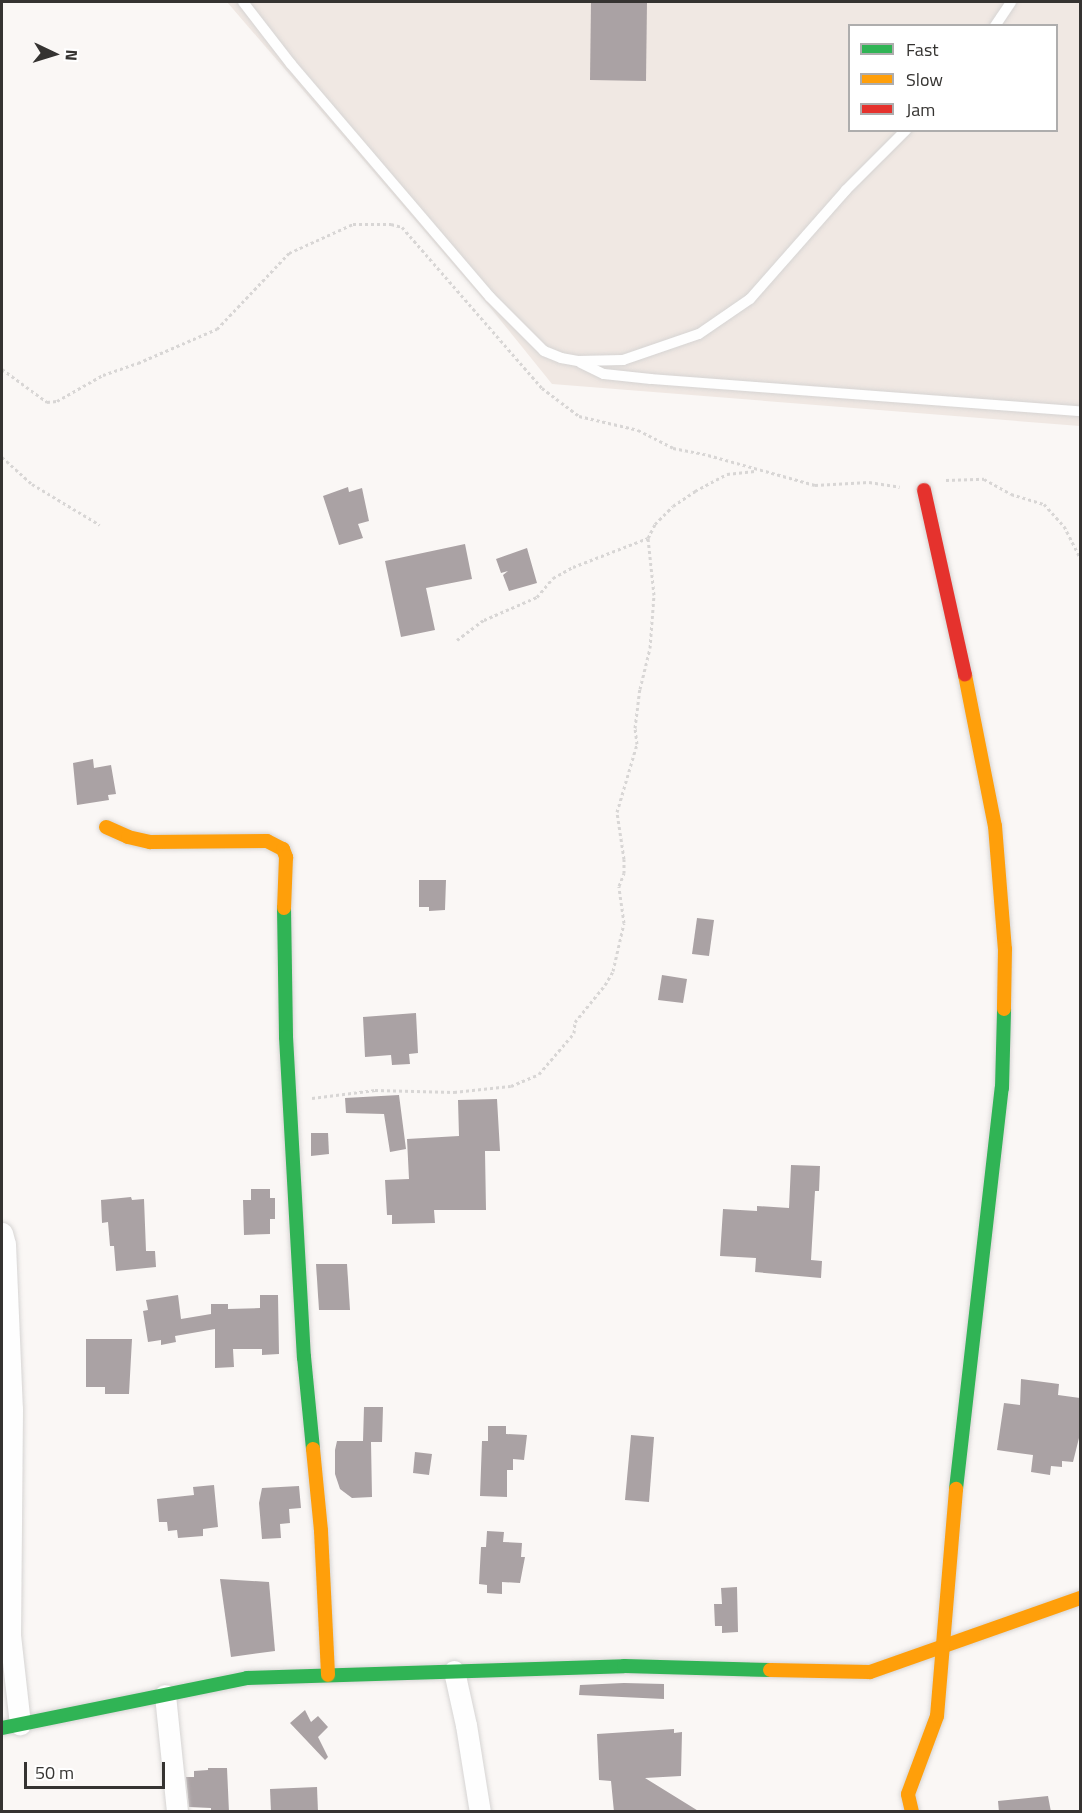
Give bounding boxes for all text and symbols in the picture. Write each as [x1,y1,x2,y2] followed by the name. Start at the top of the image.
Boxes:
[24,24,84,84] north arrow
[848,24,1058,132] legend
[906,36,939,63] text: Fast
[60,49,84,62] text: N
[906,66,943,93] text: Slow
[906,96,935,123] text: Jam
[27,1750,168,1788] scale bar
[35,1759,74,1786] text: 50 m

